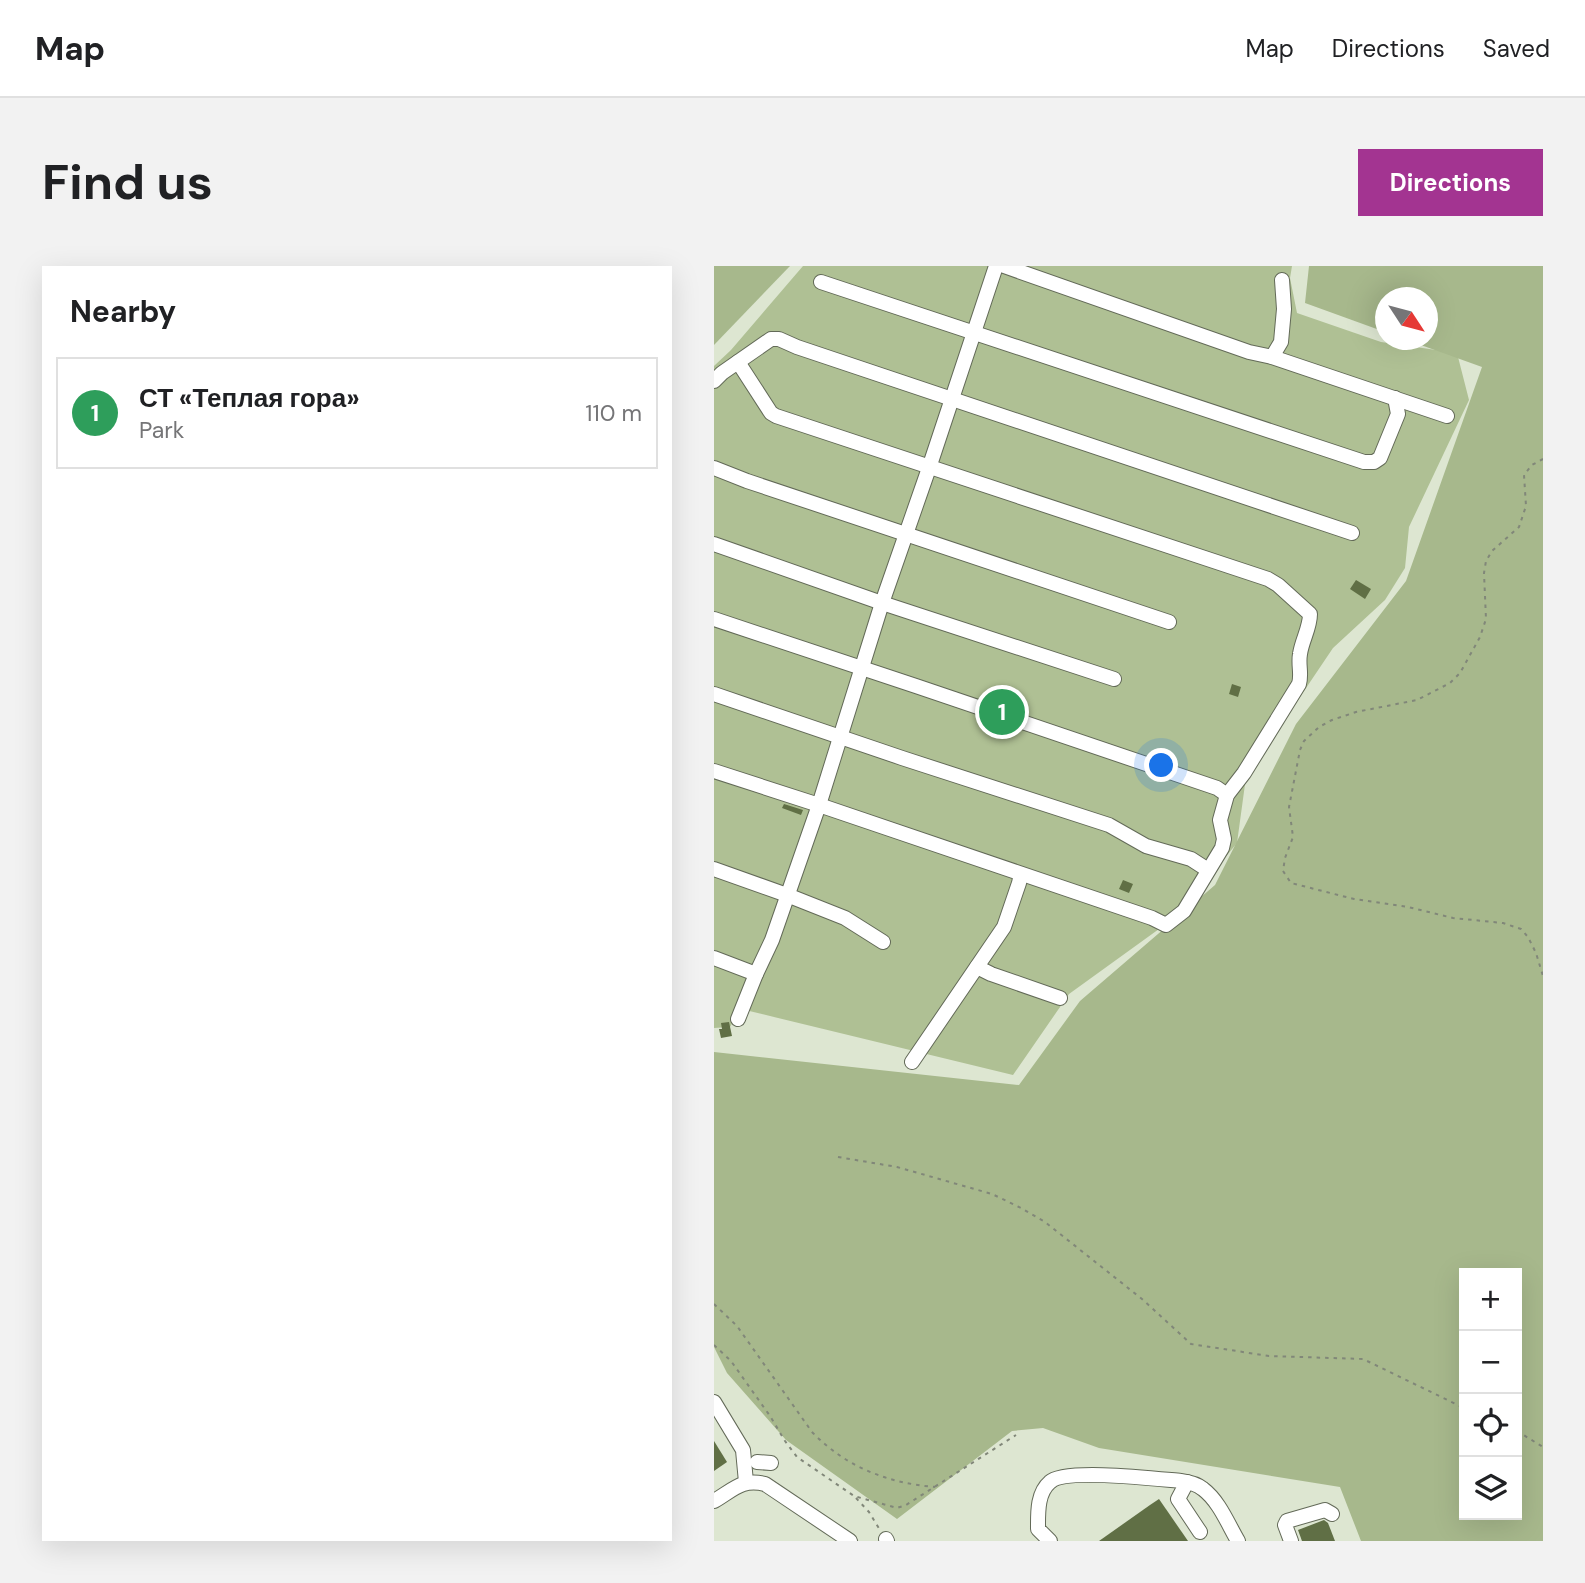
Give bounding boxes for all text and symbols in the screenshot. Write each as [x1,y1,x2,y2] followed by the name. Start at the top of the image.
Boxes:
[35,27,105,70] text: Map
[1246,33,1294,64] text: Map
[1332,33,1445,64] text: Directions
[1483,33,1550,64] text: Saved
[1358,149,1543,216] button: Directions
[42,150,213,214] text: Find us
[1375,287,1438,350] north arrow
[70,292,176,331] text: Nearby
[139,381,360,415] text: СТ «Теплая гора»
[91,398,99,428] text: 1
[585,398,642,428] text: 110 m
[139,415,184,445] text: Park
[979,686,1025,738] pin: 1
[1144,748,1178,782] your location
[1459,1268,1522,1520] map controls
[1459,1268,1522,1331] button: +
[1459,1331,1522,1394] button: −
[1459,1394,1522,1457] button: locate
[1459,1457,1522,1520] button: layers

